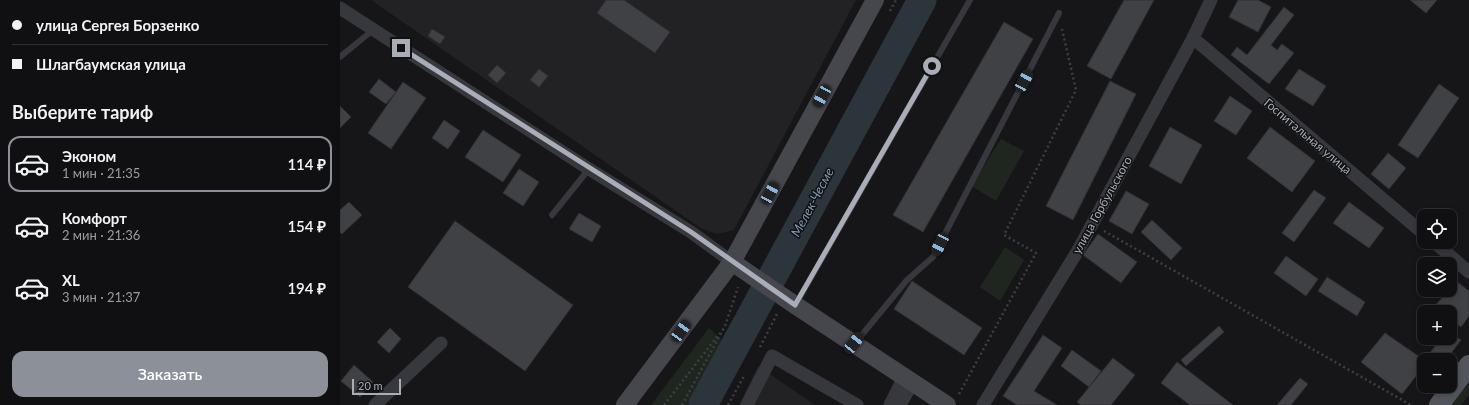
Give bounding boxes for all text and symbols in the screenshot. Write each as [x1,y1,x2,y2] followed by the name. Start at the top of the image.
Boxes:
[36,16,199,34] text: улица Сергея Борзенко
[392,39,410,57] route end
[36,55,186,73] text: Шлагбаумская улица
[923,57,941,75] route start
[1013,68,1035,94] car
[811,83,833,109] car
[1261,95,1355,177] street label: Госпитальная улица
[12,101,153,123] text: Выберите тариф
[14,146,50,182] icon: car
[62,147,116,165] text: Эконом
[1069,154,1135,256] street label: улица Горбульского
[287,155,326,173] text: 114 ₽
[62,165,140,181] text: 1 мин · 21:35
[787,165,837,239] water label: Мелек-Чесме
[759,180,781,206] car
[14,208,50,244] icon: car
[62,209,127,227] text: Комфорт
[1417,209,1457,393] map controls
[1417,209,1457,249] button: locate
[287,217,326,235] text: 154 ₽
[62,227,140,243] text: 2 мин · 21:36
[929,231,951,257] car
[1417,257,1457,297] button: layers
[14,270,50,306] icon: car
[62,271,80,289] text: XL
[287,279,326,297] text: 194 ₽
[62,289,140,305] text: 3 мин · 21:37
[1417,305,1457,345] button: +
[669,318,693,344] car
[842,330,866,356] car
[12,351,328,397] button: Заказать
[1417,353,1457,393] button: −
[352,377,401,396] scale bar
[358,379,383,392] text: 20 m

